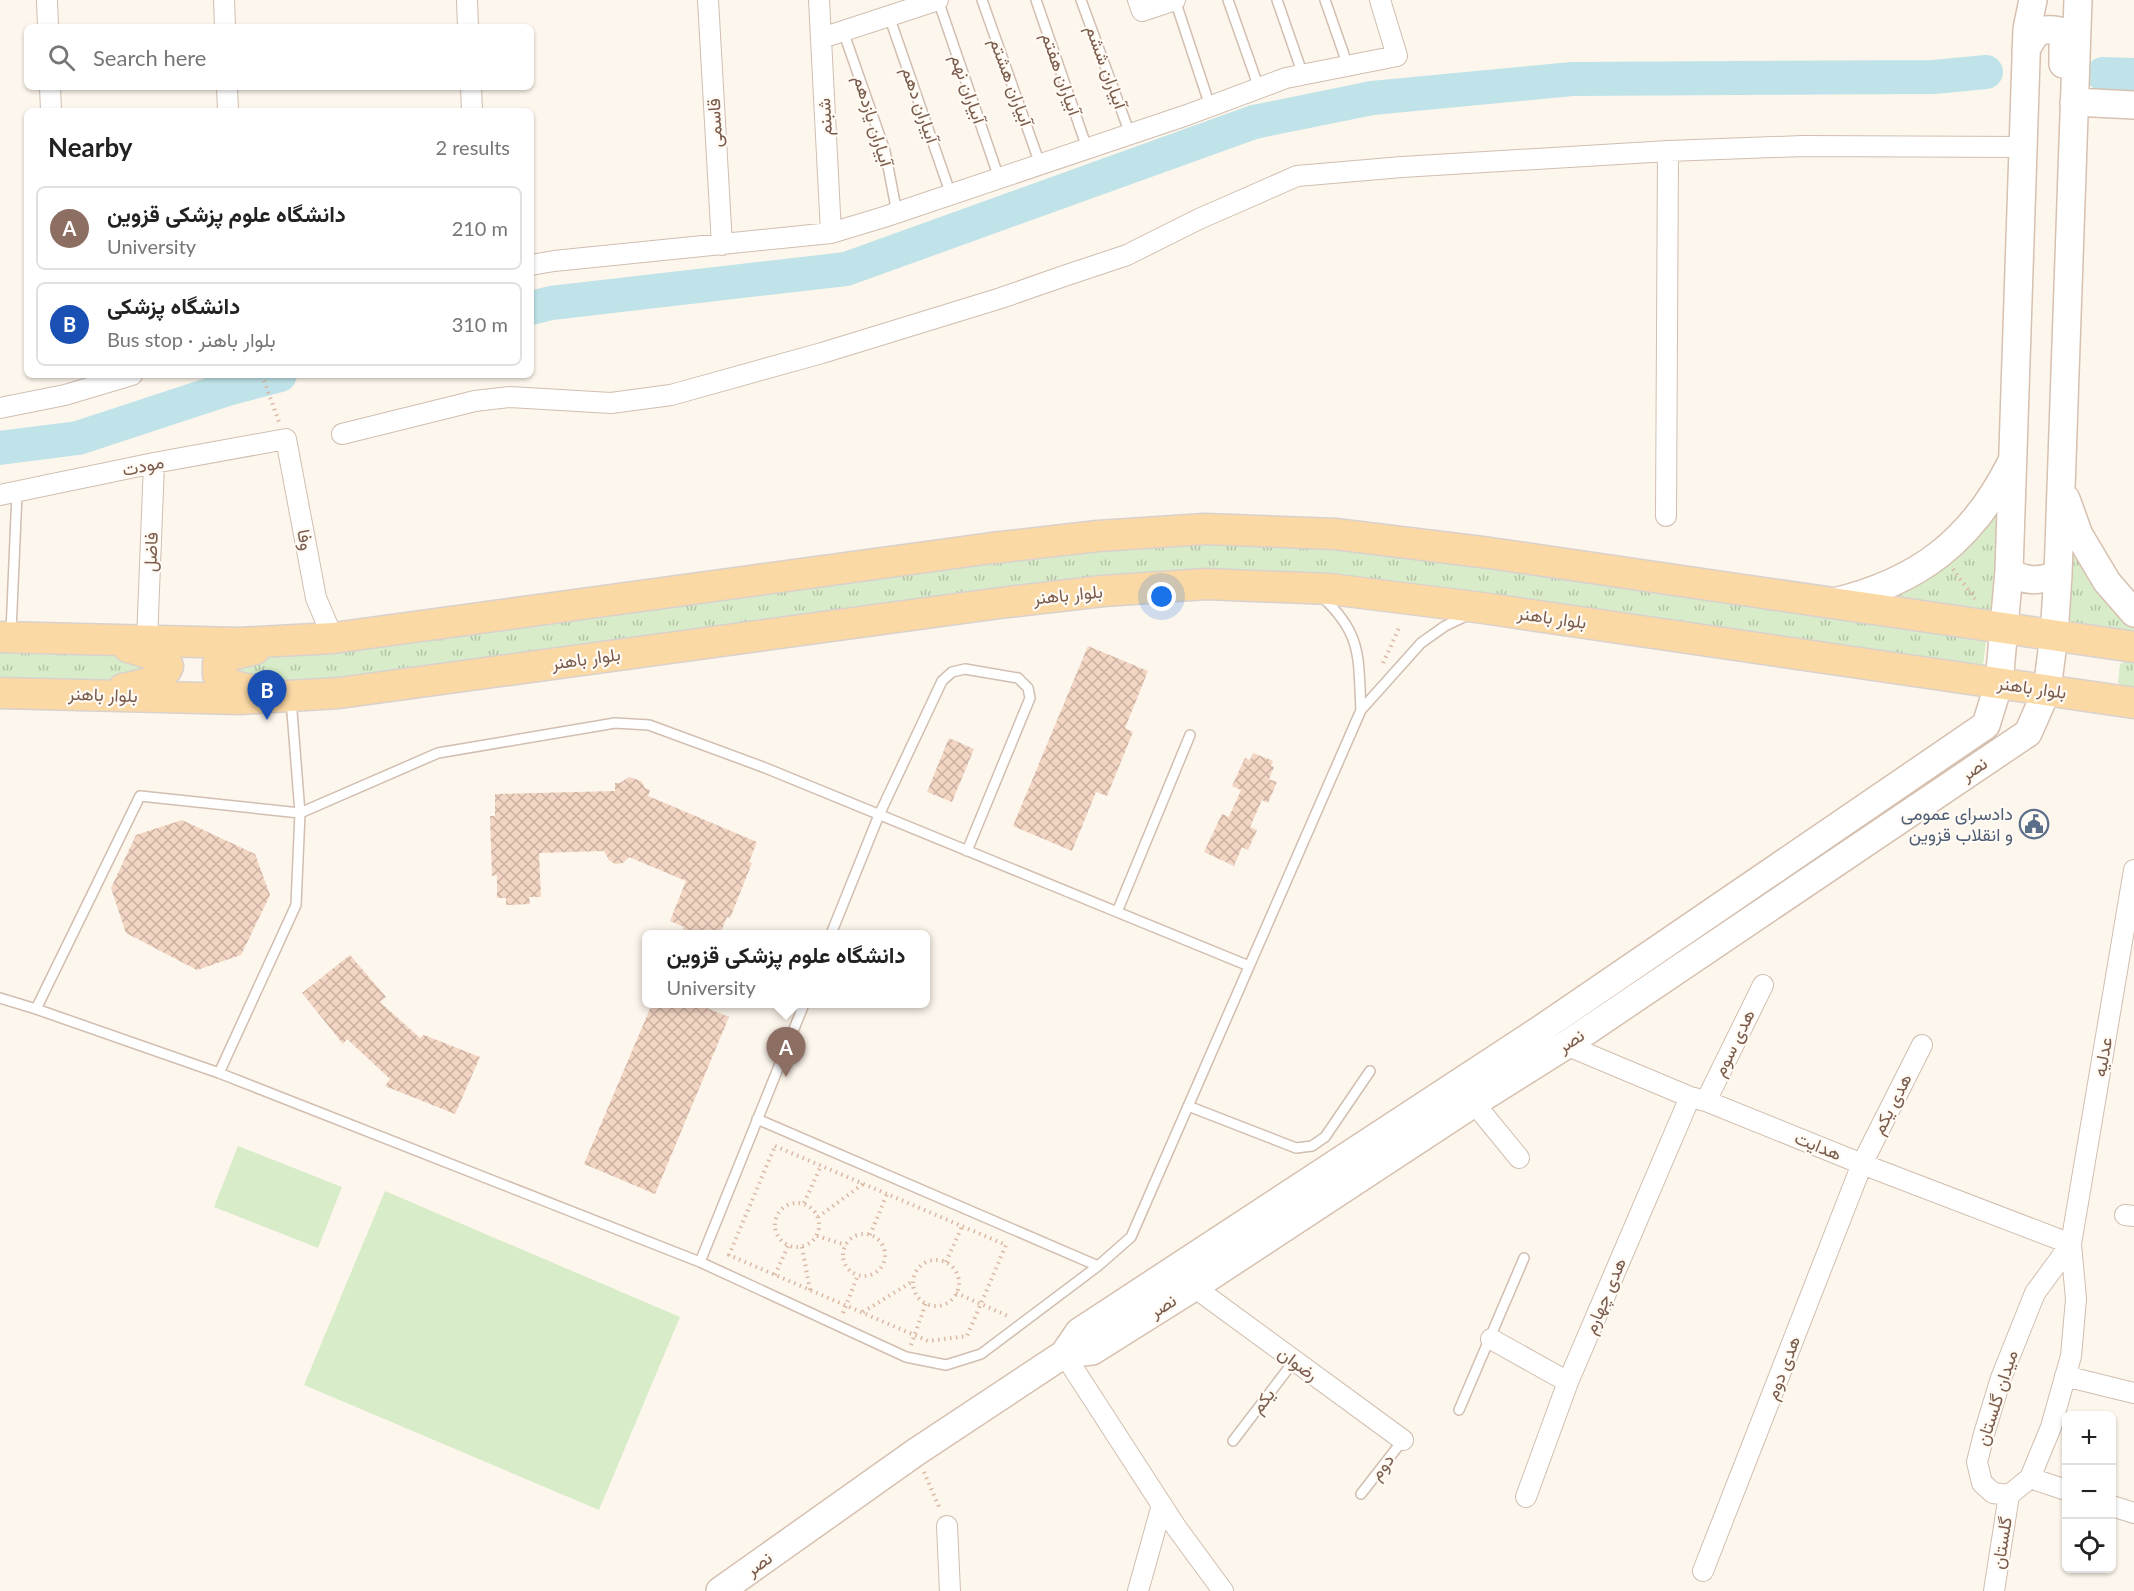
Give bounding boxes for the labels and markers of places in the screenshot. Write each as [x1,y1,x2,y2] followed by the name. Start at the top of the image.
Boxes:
[248,670,286,720] pin: B
[1901,802,2013,846] place label: دادسرای عمومی و انقلاب قزوین
[2018,808,2050,840] public building icon: دادسرای عمومی و انقلاب قزوین
[766,1028,806,1077] pin: A

